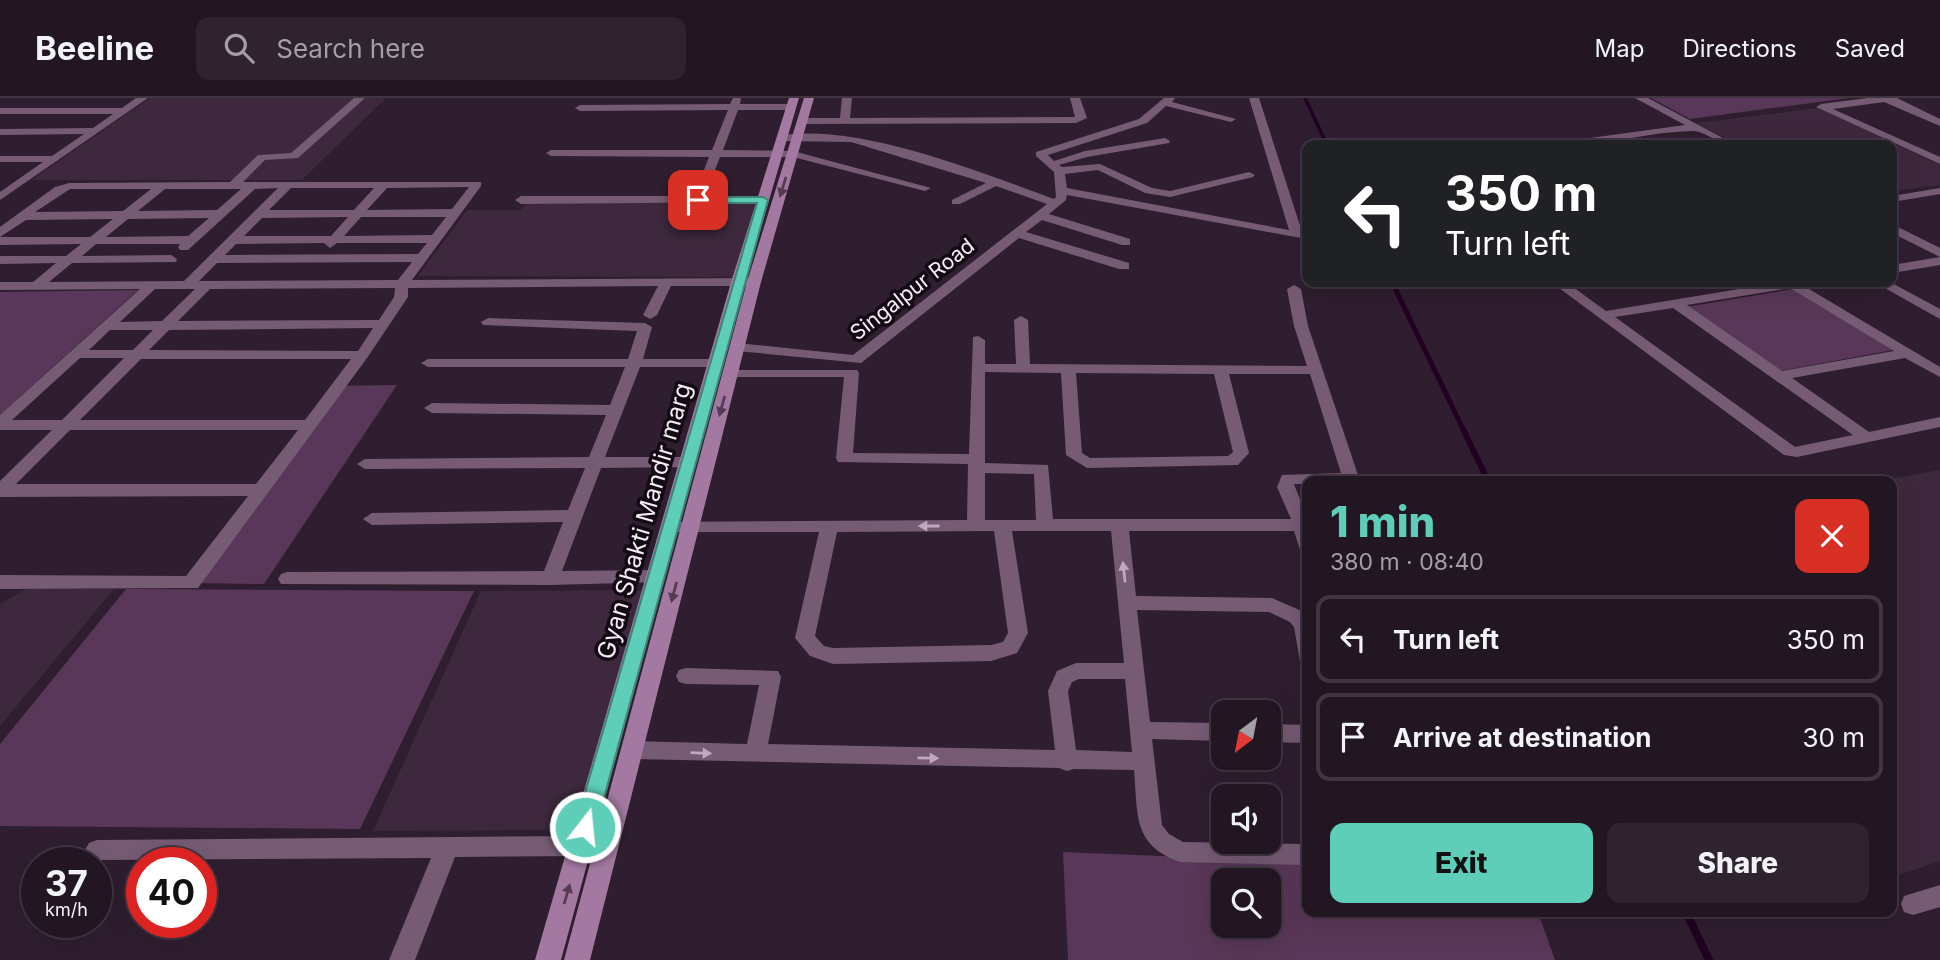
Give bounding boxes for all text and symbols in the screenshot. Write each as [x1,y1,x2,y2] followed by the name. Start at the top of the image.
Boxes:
[196,17,686,80] search box
[35,28,154,68] text: Beeline
[220,29,258,67] icon: search
[276,33,425,64] text: Search here
[1595,34,1644,63] text: Map
[1682,34,1797,63] text: Directions
[1835,34,1905,63] text: Saved
[1445,164,1597,223] text: 350 m
[1330,168,1421,259] icon: left
[668,170,728,230] pin
[777,177,787,198] one-way arrow
[679,181,717,219] icon: arrive
[1445,224,1570,263] text: Turn left
[845,233,979,345] street label: Singalpur Road
[591,380,697,662] street label: Gyan Shakti Mandir marg
[716,395,727,417] one-way arrow
[1330,496,1435,547] text: 1 min
[1795,499,1869,573] button: close
[917,520,939,532] one-way arrow
[1330,548,1484,576] text: 380 m · 08:40
[1118,560,1129,582] one-way arrow
[668,581,679,603] one-way arrow
[1334,620,1372,658] icon: left
[1393,624,1499,655] text: Turn left
[1787,624,1865,655] text: 350 m
[1211,700,1281,770] north arrow
[1211,700,1281,938] map controls
[1334,718,1372,756] icon: arrive
[1393,722,1652,753] text: Arrive at destination
[1802,722,1865,753] text: 30 m
[690,747,712,758] one-way arrow
[917,753,939,764] one-way arrow
[1211,784,1281,854] button: sound
[548,790,622,864] position arrow
[1330,823,1593,903] button: Exit
[1607,823,1869,903] button: Share
[126,847,217,938] speed limit sign: 40
[45,862,88,904] text: 37
[1211,868,1281,938] button: search
[562,884,572,905] one-way arrow
[45,899,88,920] text: km/h

